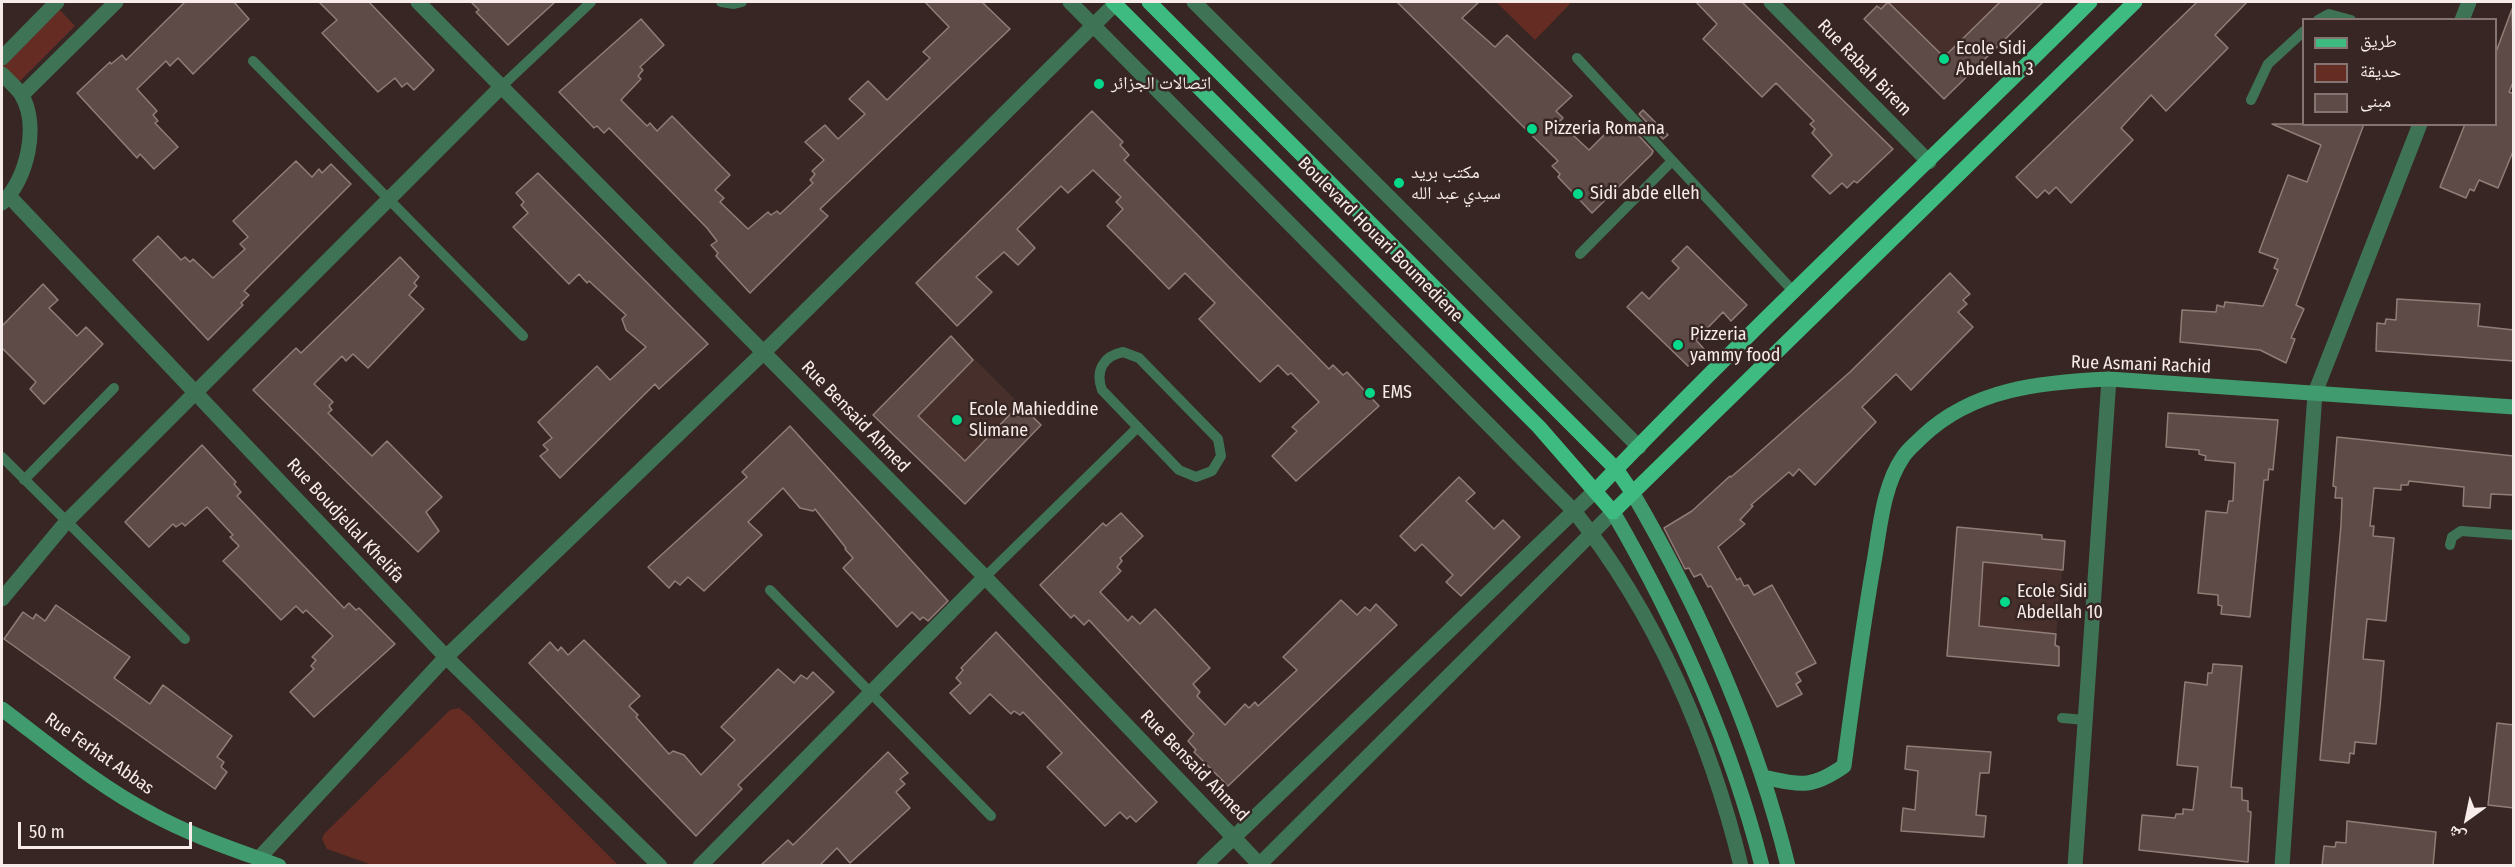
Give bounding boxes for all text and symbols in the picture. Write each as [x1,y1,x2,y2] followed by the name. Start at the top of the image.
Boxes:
[1813,15,1915,121] street label: Rue Rabah Birem
[2302,18,2497,126] legend
[2360,30,2397,52] text: طريق
[1956,38,2034,80] place label: Ecole Sidi Abdellah 3
[1937,52,1951,66] marker: Ecole Sidi Abdellah 3
[2360,60,2401,82] text: حديقة
[1111,73,1211,95] place label: اتصالات الجزائر
[1092,77,1106,91] marker: اتصالات الجزائر
[2360,90,2391,112] text: مبنى
[1544,118,1665,140] place label: Pizzeria Romana
[1525,122,1539,136] marker: Pizzeria Romana
[1293,153,1467,327] street label: Boulevard Houari Boumediene
[1411,162,1501,204] place label: مكتب بريد سيدي عبد الله
[1392,176,1406,190] marker: مكتب بريد سيدي عبد الله
[1590,183,1700,205] place label: Sidi abde elleh
[1571,187,1585,201] marker: Sidi abde elleh
[1690,324,1780,366] place label: Pizzeria yammy food
[1671,338,1685,352] marker: Pizzeria yammy food
[2071,352,2211,378] street label: Rue Asmani Rachid
[796,357,914,477] street label: Rue Bensaid Ahmed
[1382,382,1412,404] place label: EMS
[1363,386,1377,400] marker: EMS
[969,399,1098,442] place label: Ecole Mahieddine Slimane
[950,413,964,427] marker: Ecole Mahieddine Slimane
[282,454,408,588] street label: Rue Boudjellal Khelifa
[2017,581,2103,624] place label: Ecole Sidi Abdellah 10
[1998,595,2012,609] marker: Ecole Sidi Abdellah 10
[1135,706,1253,826] street label: Rue Bensaid Ahmed
[40,708,158,800] street label: Rue Ferhat Abbas
[2437,789,2497,849] north arrow
[21,810,195,848] scale bar
[29,821,65,843] text: 50 m
[2445,822,2469,847] text: ش

